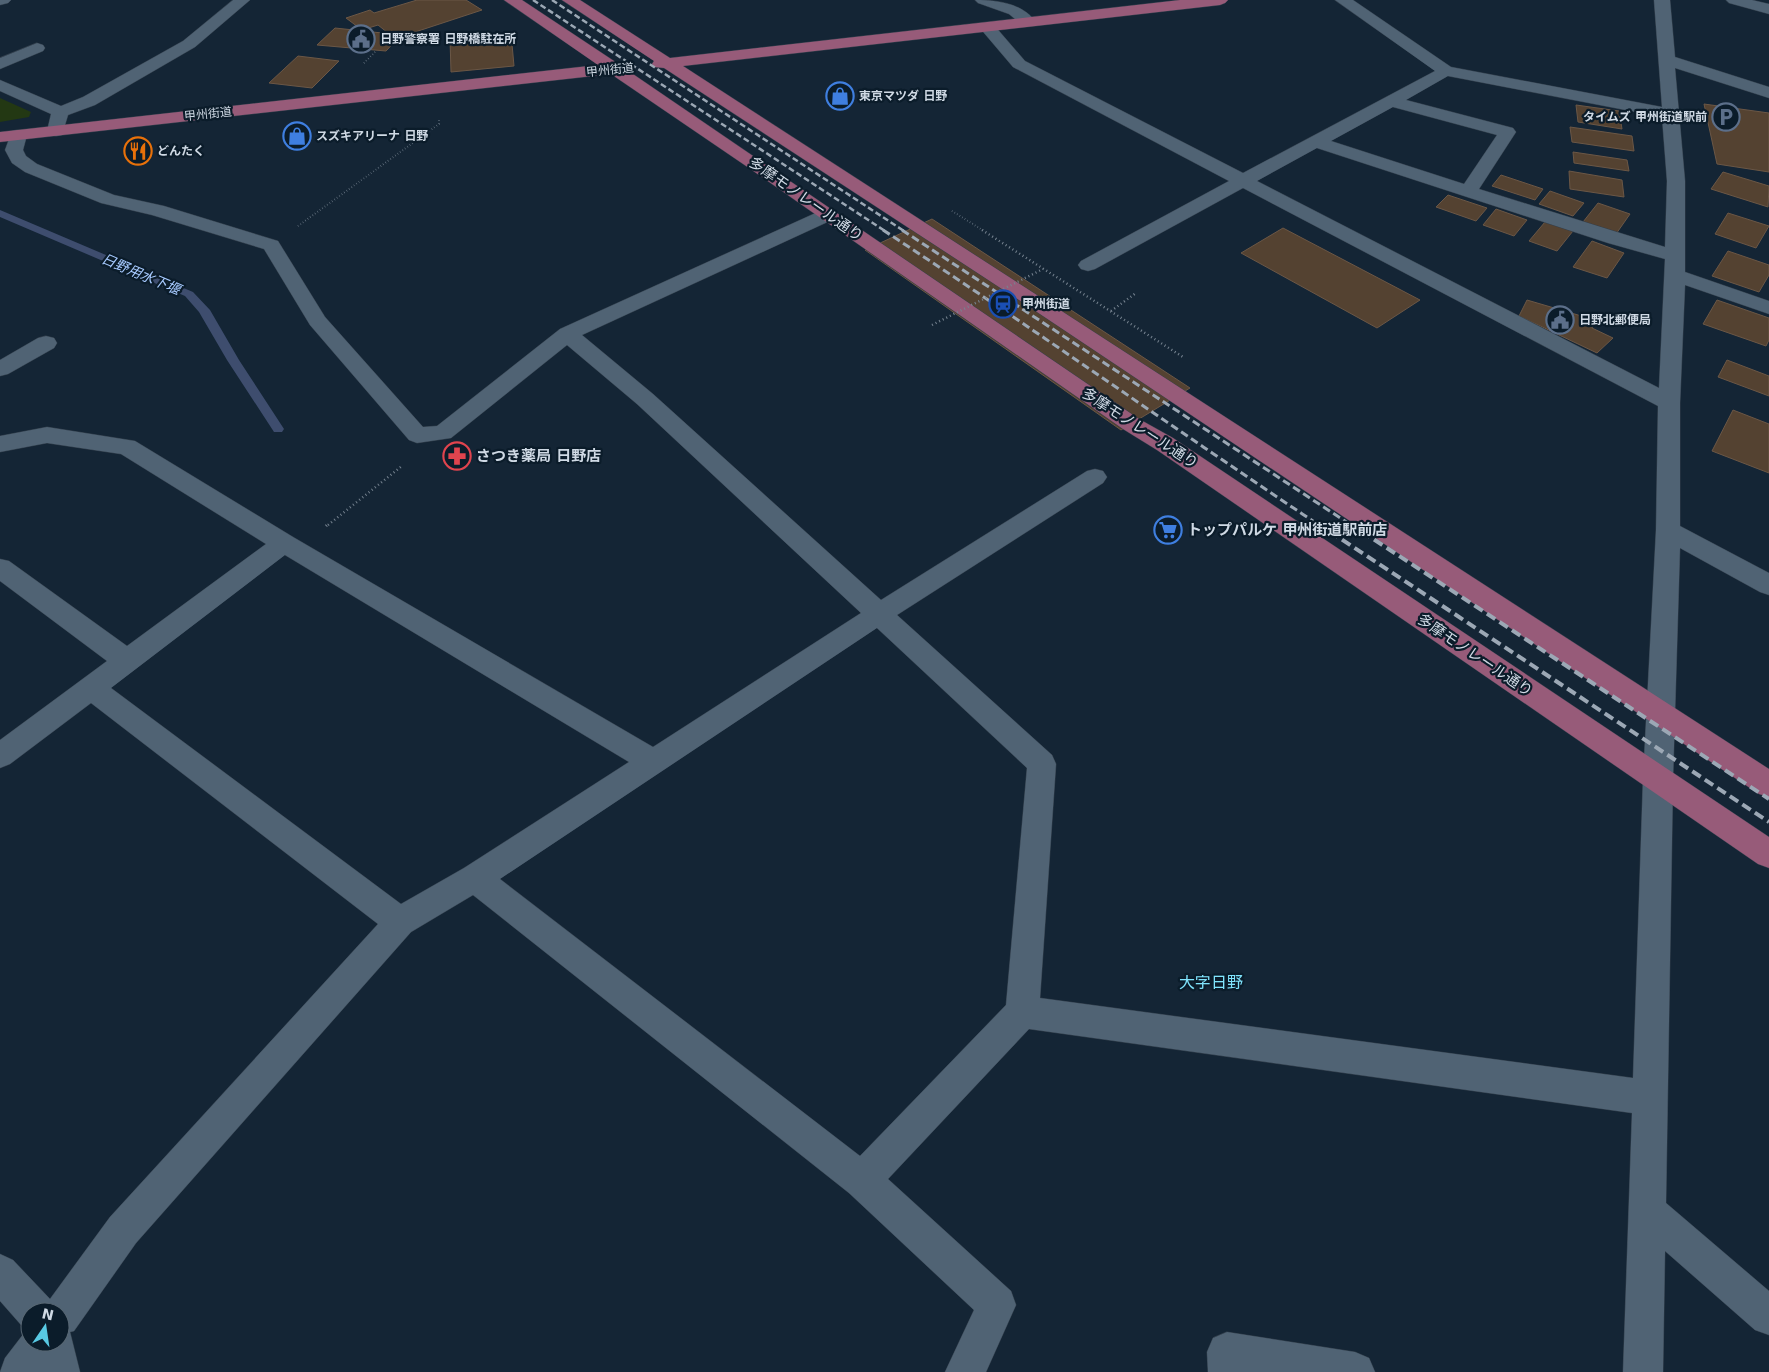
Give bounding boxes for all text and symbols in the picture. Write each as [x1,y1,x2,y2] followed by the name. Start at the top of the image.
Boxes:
[346,24,376,54] public building icon: 日野警察署 日野橋駐在所
[380,32,516,46] place label: 日野警察署 日野橋駐在所
[585,61,635,79] street label: 甲州街道
[825,81,855,111] shop icon: 東京マツダ 日野
[859,89,947,103] place label: 東京マツダ 日野
[1711,102,1741,132] parking icon: タイムズ 甲州街道駅前
[183,105,233,123] street label: 甲州街道
[1583,110,1707,124] place label: タイムズ 甲州街道駅前
[282,121,312,151] shop icon: スズキアリーナ 日野
[316,129,428,143] place label: スズキアリーナ 日野
[123,136,153,166] restaurant icon: どんたく
[157,144,205,158] place label: どんたく
[746,153,866,245] street label: 多摩モノレール通り
[99,250,186,299] water label: 日野用水下堰
[988,289,1018,319] station icon: 甲州街道
[1022,297,1070,311] place label: 甲州街道
[1545,305,1575,335] public building icon: 日野北郵便局
[1579,313,1651,327] place label: 日野北郵便局
[1078,384,1202,472] street label: 多摩モノレール通り
[442,441,472,471] pharmacy icon: さつき薬局 日野店
[476,447,601,465] place label: さつき薬局 日野店
[1153,515,1183,545] supermarket icon: トップパルケ 甲州街道駅前店
[1187,521,1387,539] place label: トップパルケ 甲州街道駅前店
[1414,610,1536,700] street label: 多摩モノレール通り
[1179,973,1243,992] district label: 大字日野
[20,1302,70,1352] north arrow
[40,1305,55,1323] text: N

